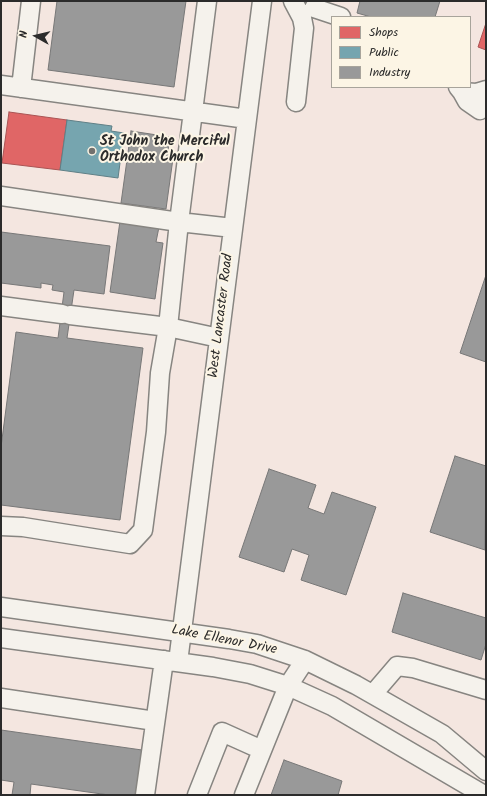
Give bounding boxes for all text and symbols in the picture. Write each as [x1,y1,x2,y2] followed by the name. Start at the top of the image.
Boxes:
[16,16,56,56] north arrow
[331,16,471,88] legend
[369,23,398,42] text: Shops
[15,30,34,39] text: N
[369,43,399,62] text: Public
[369,63,410,82] text: Industry
[100,135,230,168] place label: St John the Merciful Orthodox Church
[87,146,97,156] marker: St John the Merciful Orthodox Church
[206,253,238,379] street label: West Lancaster Road
[170,623,278,659] street label: Lake Ellenor Drive

